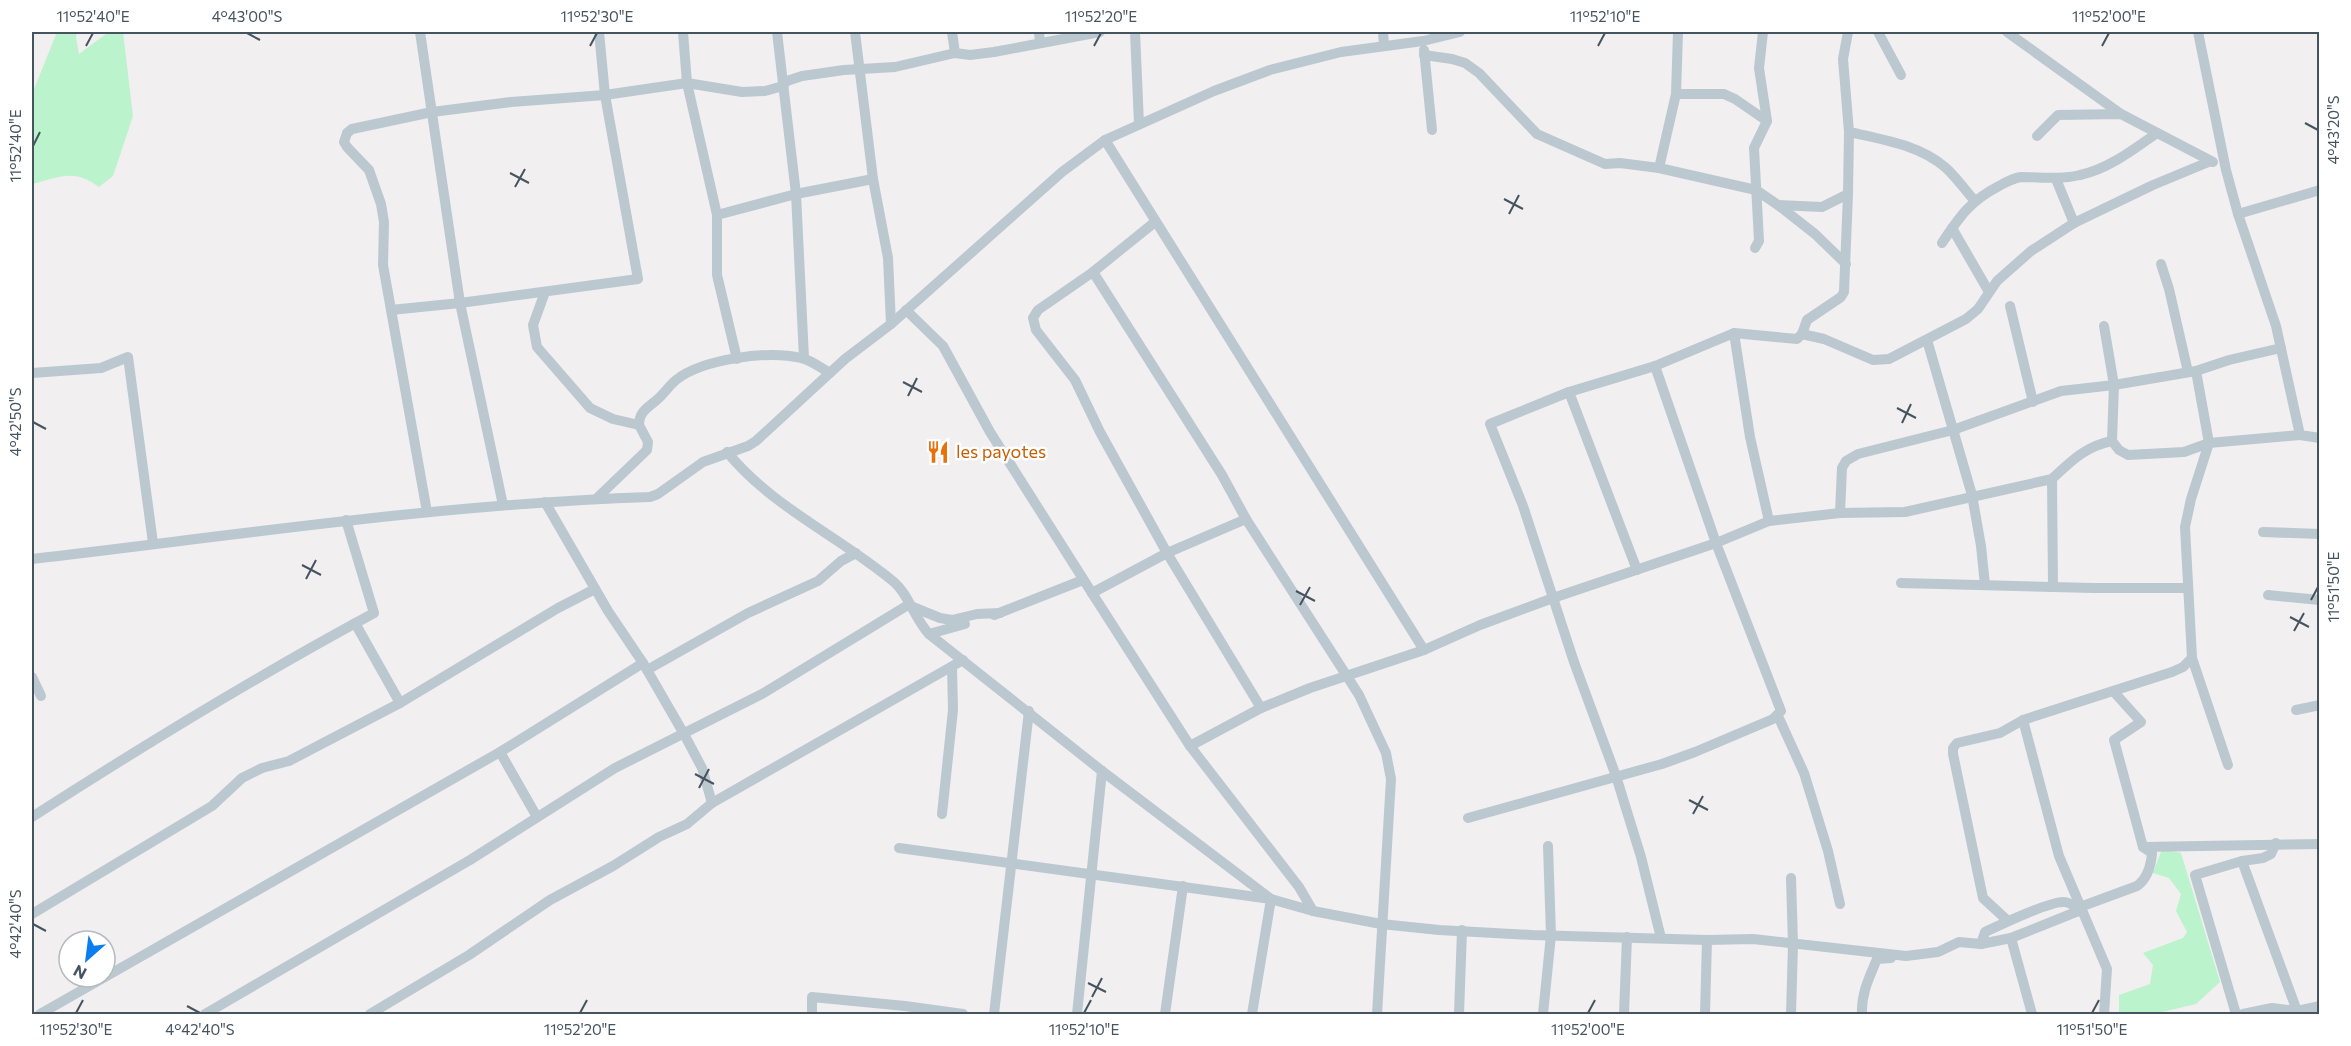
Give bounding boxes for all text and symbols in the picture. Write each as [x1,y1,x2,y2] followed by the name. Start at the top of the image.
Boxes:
[56,7,130,25] text: 11°52'40"E
[212,7,282,25] text: 4°43'00"S
[561,7,633,25] text: 11°52'30"E
[1065,7,1137,25] text: 11°52'20"E
[1570,7,1640,25] text: 11°52'10"E
[2072,7,2146,25] text: 11°52'00"E
[2324,95,2342,165] text: 4°43'20"S
[6,109,24,183] text: 11°52'40"E
[6,387,24,456] text: 4°42'50"S
[925,439,951,465] restaurant icon: les payotes
[956,440,1046,462] place label: les payotes
[2324,551,2342,622] text: 11°51'50"E
[6,889,24,959] text: 4°42'40"S
[57,929,117,989] north arrow
[70,961,89,984] text: N
[40,1020,112,1038] text: 11°52'30"E
[165,1020,235,1038] text: 4°42'40"S
[544,1020,616,1038] text: 11°52'20"E
[1049,1020,1119,1038] text: 11°52'10"E
[1551,1020,1625,1038] text: 11°52'00"E
[2057,1020,2128,1038] text: 11°51'50"E

